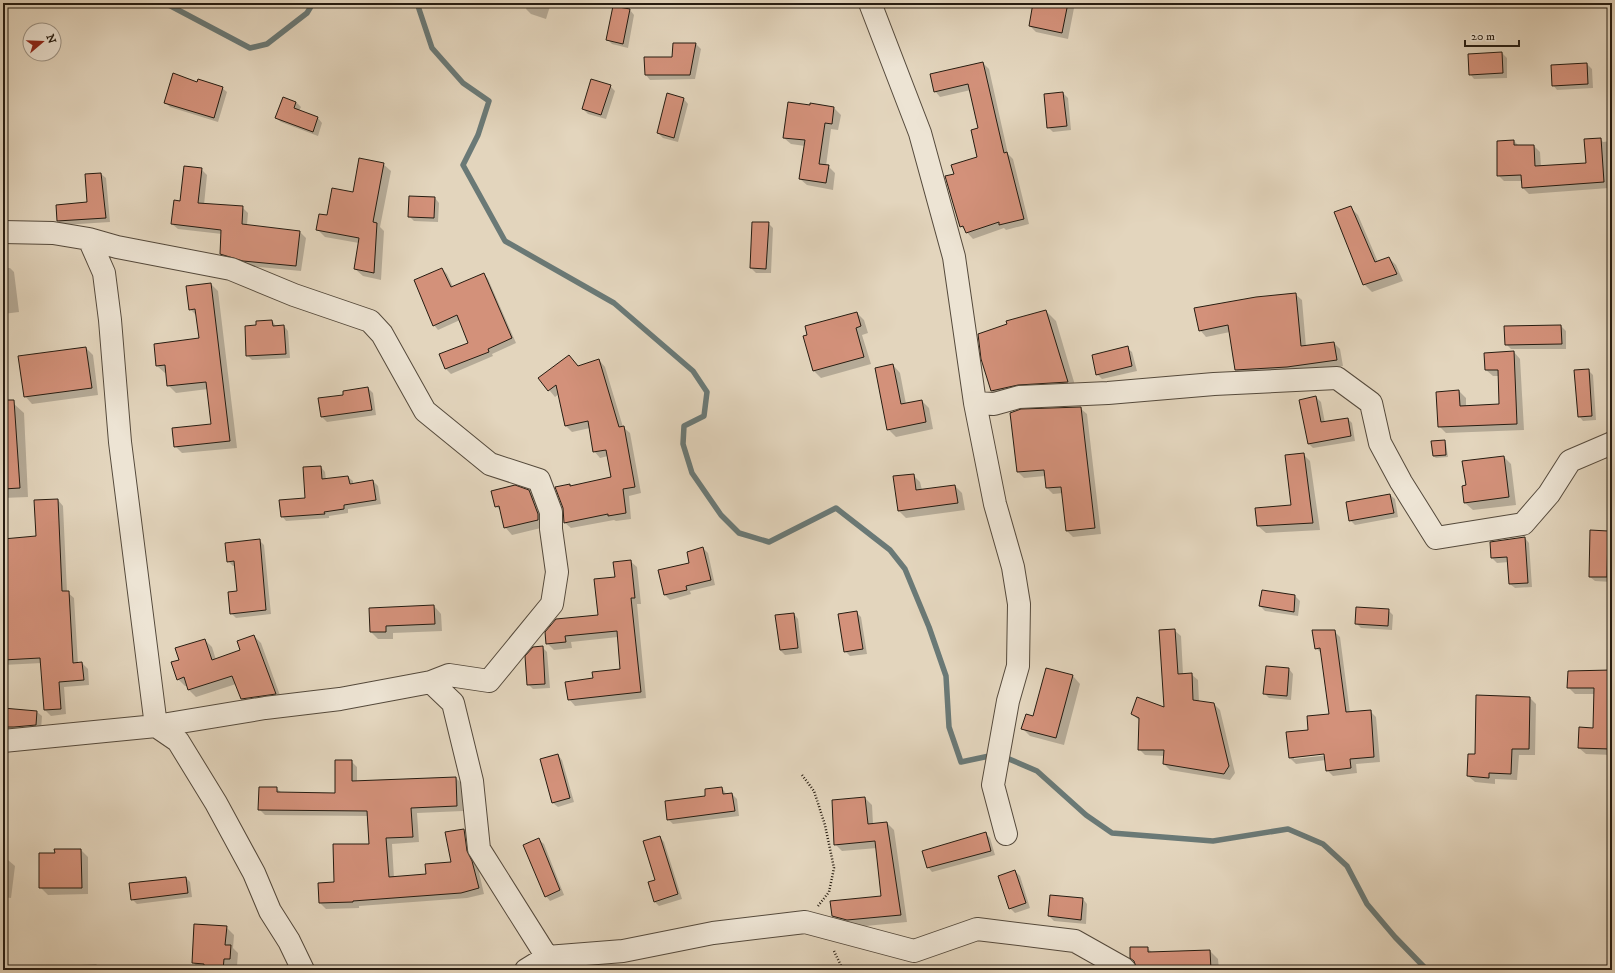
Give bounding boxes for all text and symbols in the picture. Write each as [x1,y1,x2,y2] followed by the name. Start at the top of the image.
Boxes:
[22,22,62,62] north arrow
[1465,22,1519,48] scale bar
[1471,29,1495,44] text: 20 m
[42,33,59,46] text: N

